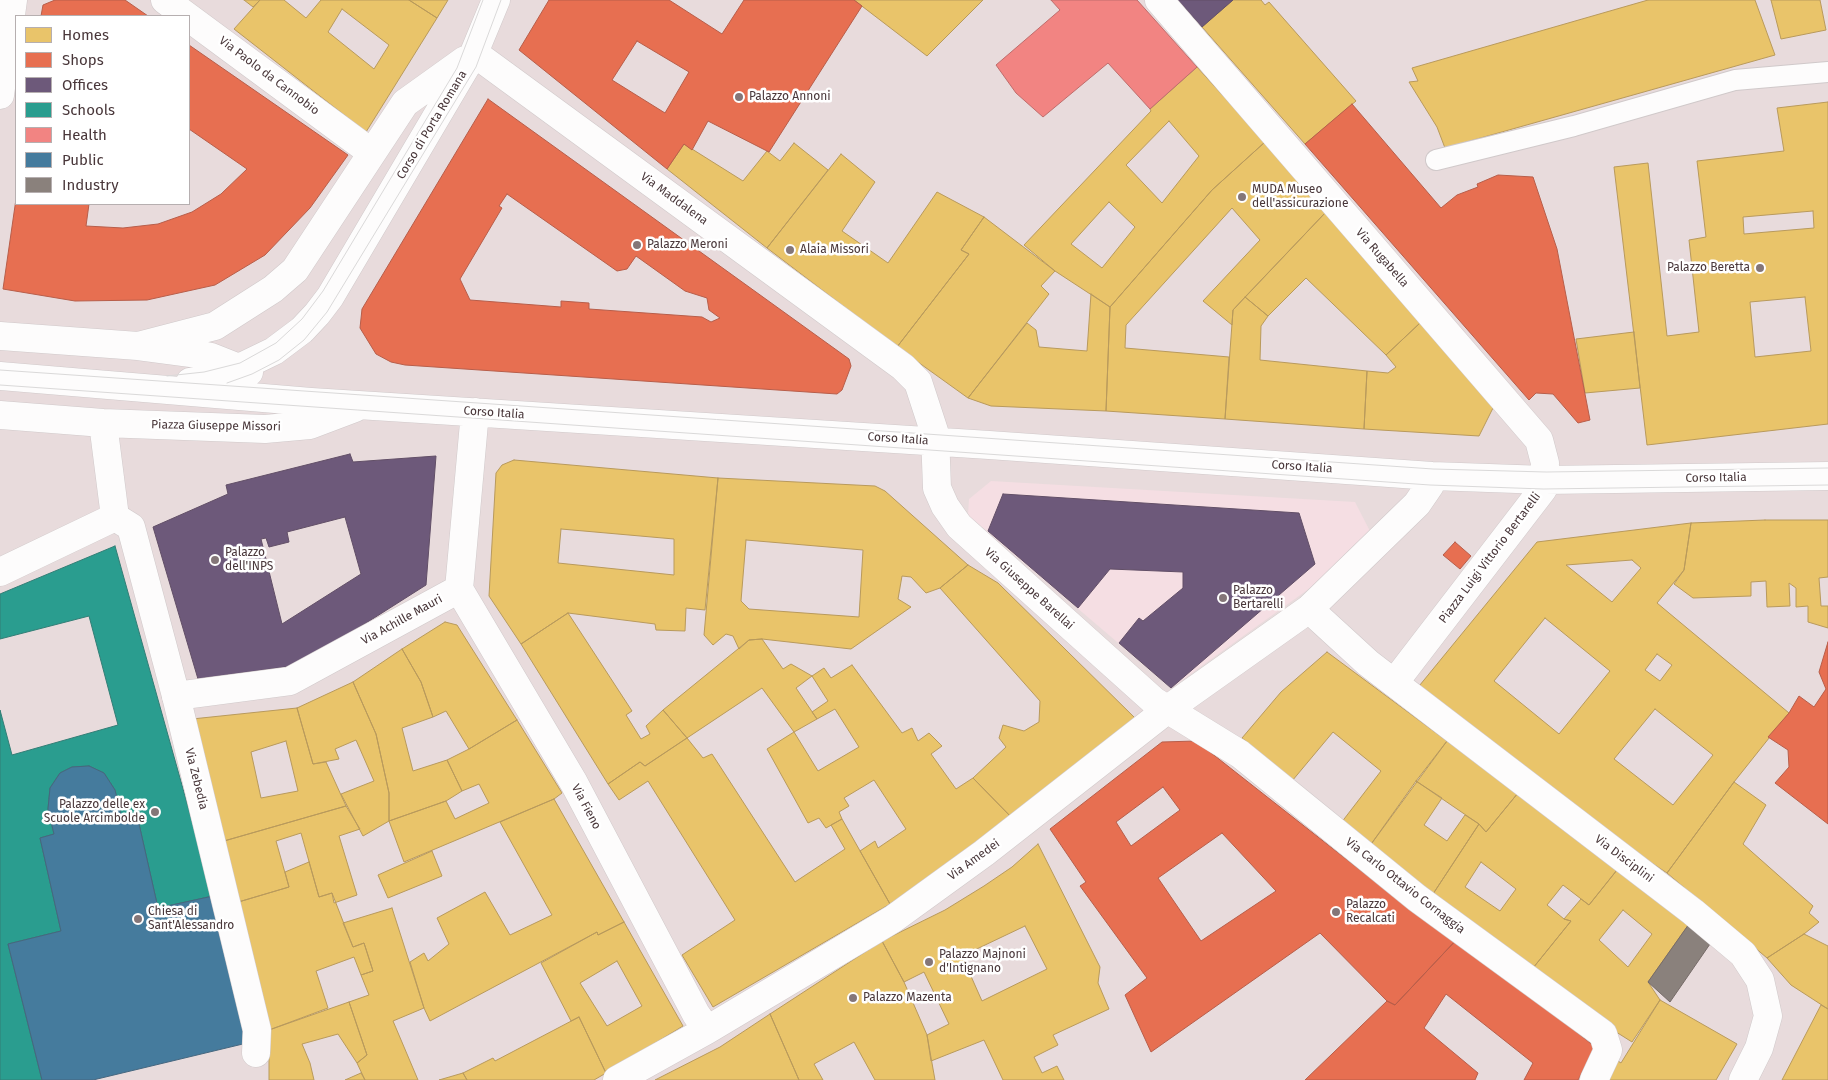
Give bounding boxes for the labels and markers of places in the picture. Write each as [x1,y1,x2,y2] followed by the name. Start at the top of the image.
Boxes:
[749,90,831,104] place label: Palazzo Annoni
[733,91,745,103] marker: Palazzo Annoni
[1252,183,1348,211] place label: MUDA Museo dell'assicurazione
[1236,191,1248,203] marker: MUDA Museo dell'assicurazione
[647,238,728,252] place label: Palazzo Meroni
[631,239,643,251] marker: Palazzo Meroni
[800,243,869,257] place label: Alaia Missori
[784,244,796,256] marker: Alaia Missori
[1667,261,1750,275] place label: Palazzo Beretta
[1754,262,1766,274] marker: Palazzo Beretta
[225,546,273,574] place label: Palazzo dell'INPS
[209,554,221,566] marker: Palazzo dell'INPS
[1233,584,1283,612] place label: Palazzo Bertarelli
[1217,592,1229,604] marker: Palazzo Bertarelli
[44,798,145,826] place label: Palazzo delle ex Scuole Arcimbolde
[149,806,161,818] marker: Palazzo delle ex Scuole Arcimbolde
[1346,898,1395,926] place label: Palazzo Recalcati
[148,905,234,933] place label: Chiesa di Sant'Alessandro
[1330,906,1342,918] marker: Palazzo Recalcati
[132,913,144,925] marker: Chiesa di Sant'Alessandro
[939,948,1026,976] place label: Palazzo Majnoni d'Intignano
[923,956,935,968] marker: Palazzo Majnoni d'Intignano
[863,991,952,1005] place label: Palazzo Mazenta
[847,992,859,1004] marker: Palazzo Mazenta

